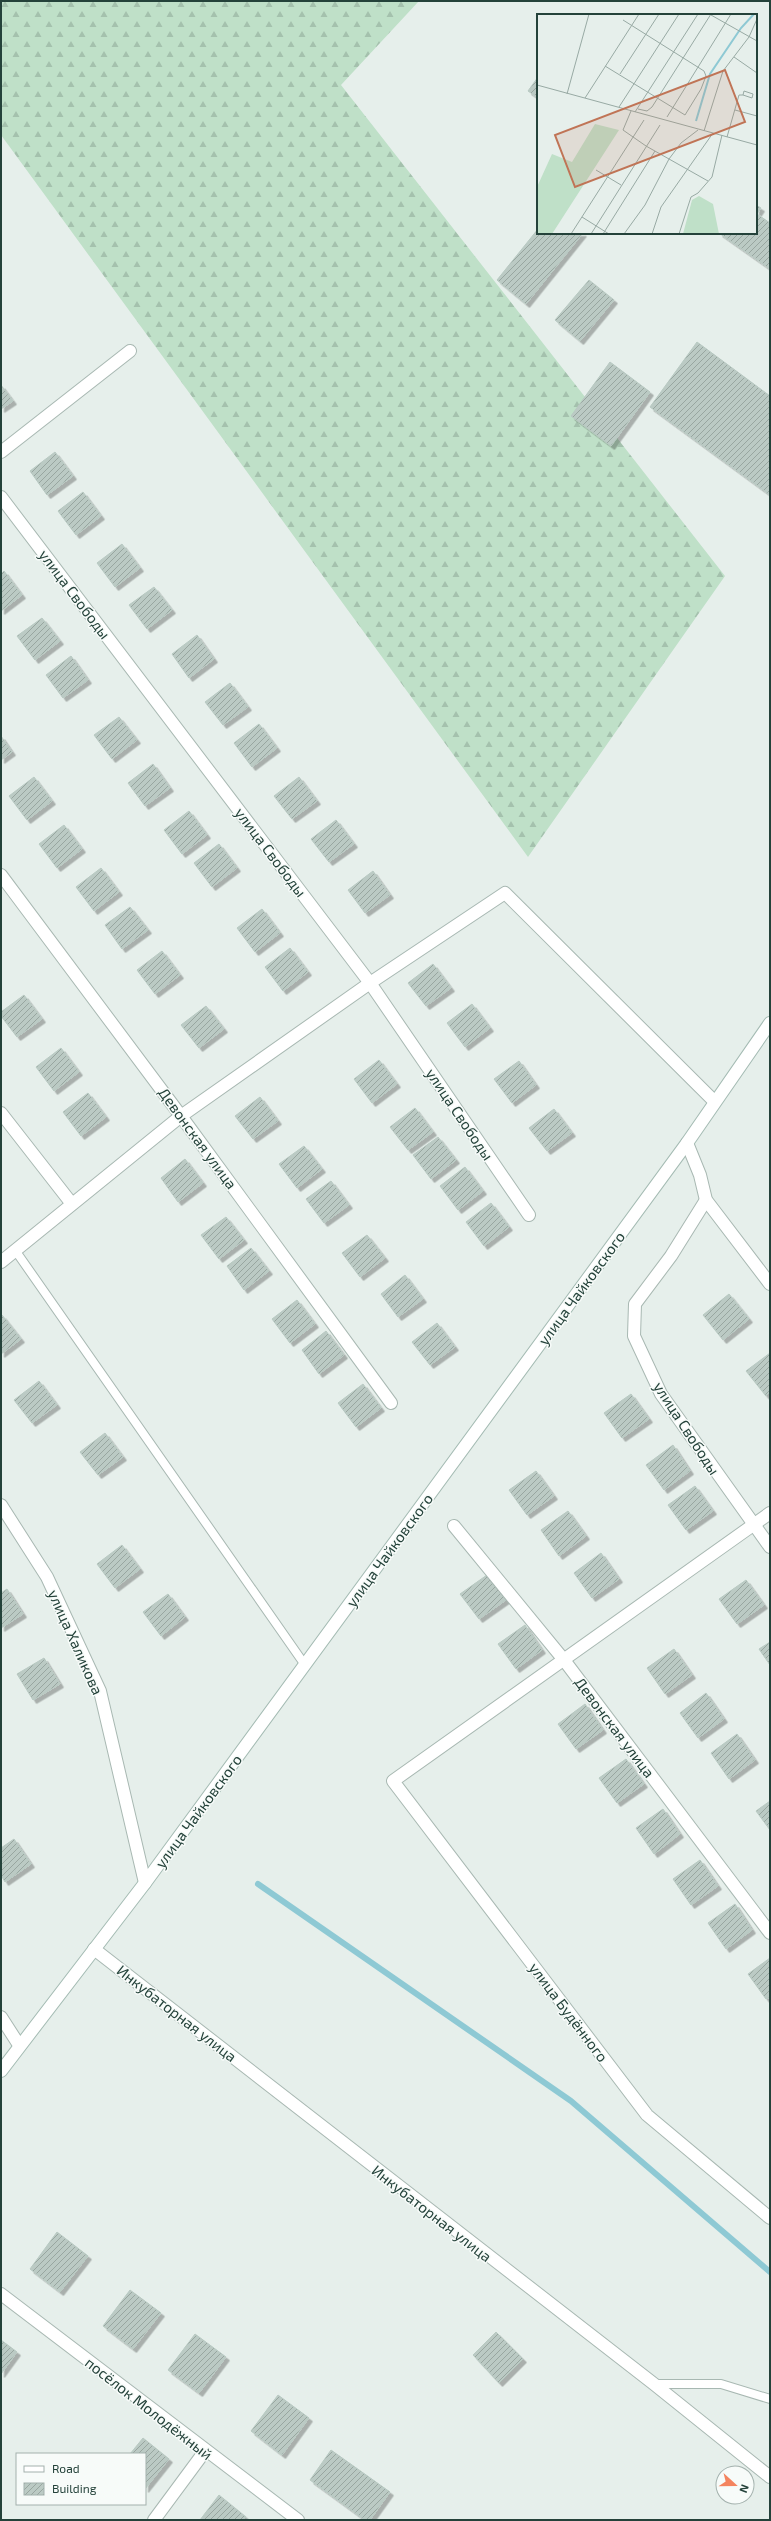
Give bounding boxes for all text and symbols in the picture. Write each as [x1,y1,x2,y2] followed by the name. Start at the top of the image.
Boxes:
[537,14,757,234] inset map
[35,546,114,643] street label: улица Свободы
[231,804,310,901] street label: улица Свободы
[422,1065,497,1164] street label: улица Свободы
[154,1084,241,1193] street label: Девонская улица
[534,1228,629,1349] street label: улица Чайковского
[649,1378,724,1478] street label: улица Свободы
[342,1490,437,1611] street label: улица Чайковского
[44,1587,107,1698] street label: улица Халикова
[571,1673,659,1781] street label: Девонская улица
[151,1751,246,1872] street label: улица Чайковского
[525,1959,612,2066] street label: улица Будённого
[113,1961,240,2066] street label: Инкубаторная улица
[368,2161,495,2266] street label: Инкубаторная улица
[82,2353,216,2463] street label: посёлок Молодёжный
[16,2453,146,2505] legend
[52,2461,80,2475] text: Road
[715,2465,755,2505] north arrow
[52,2481,97,2495] text: Building
[737,2483,752,2495] text: N

